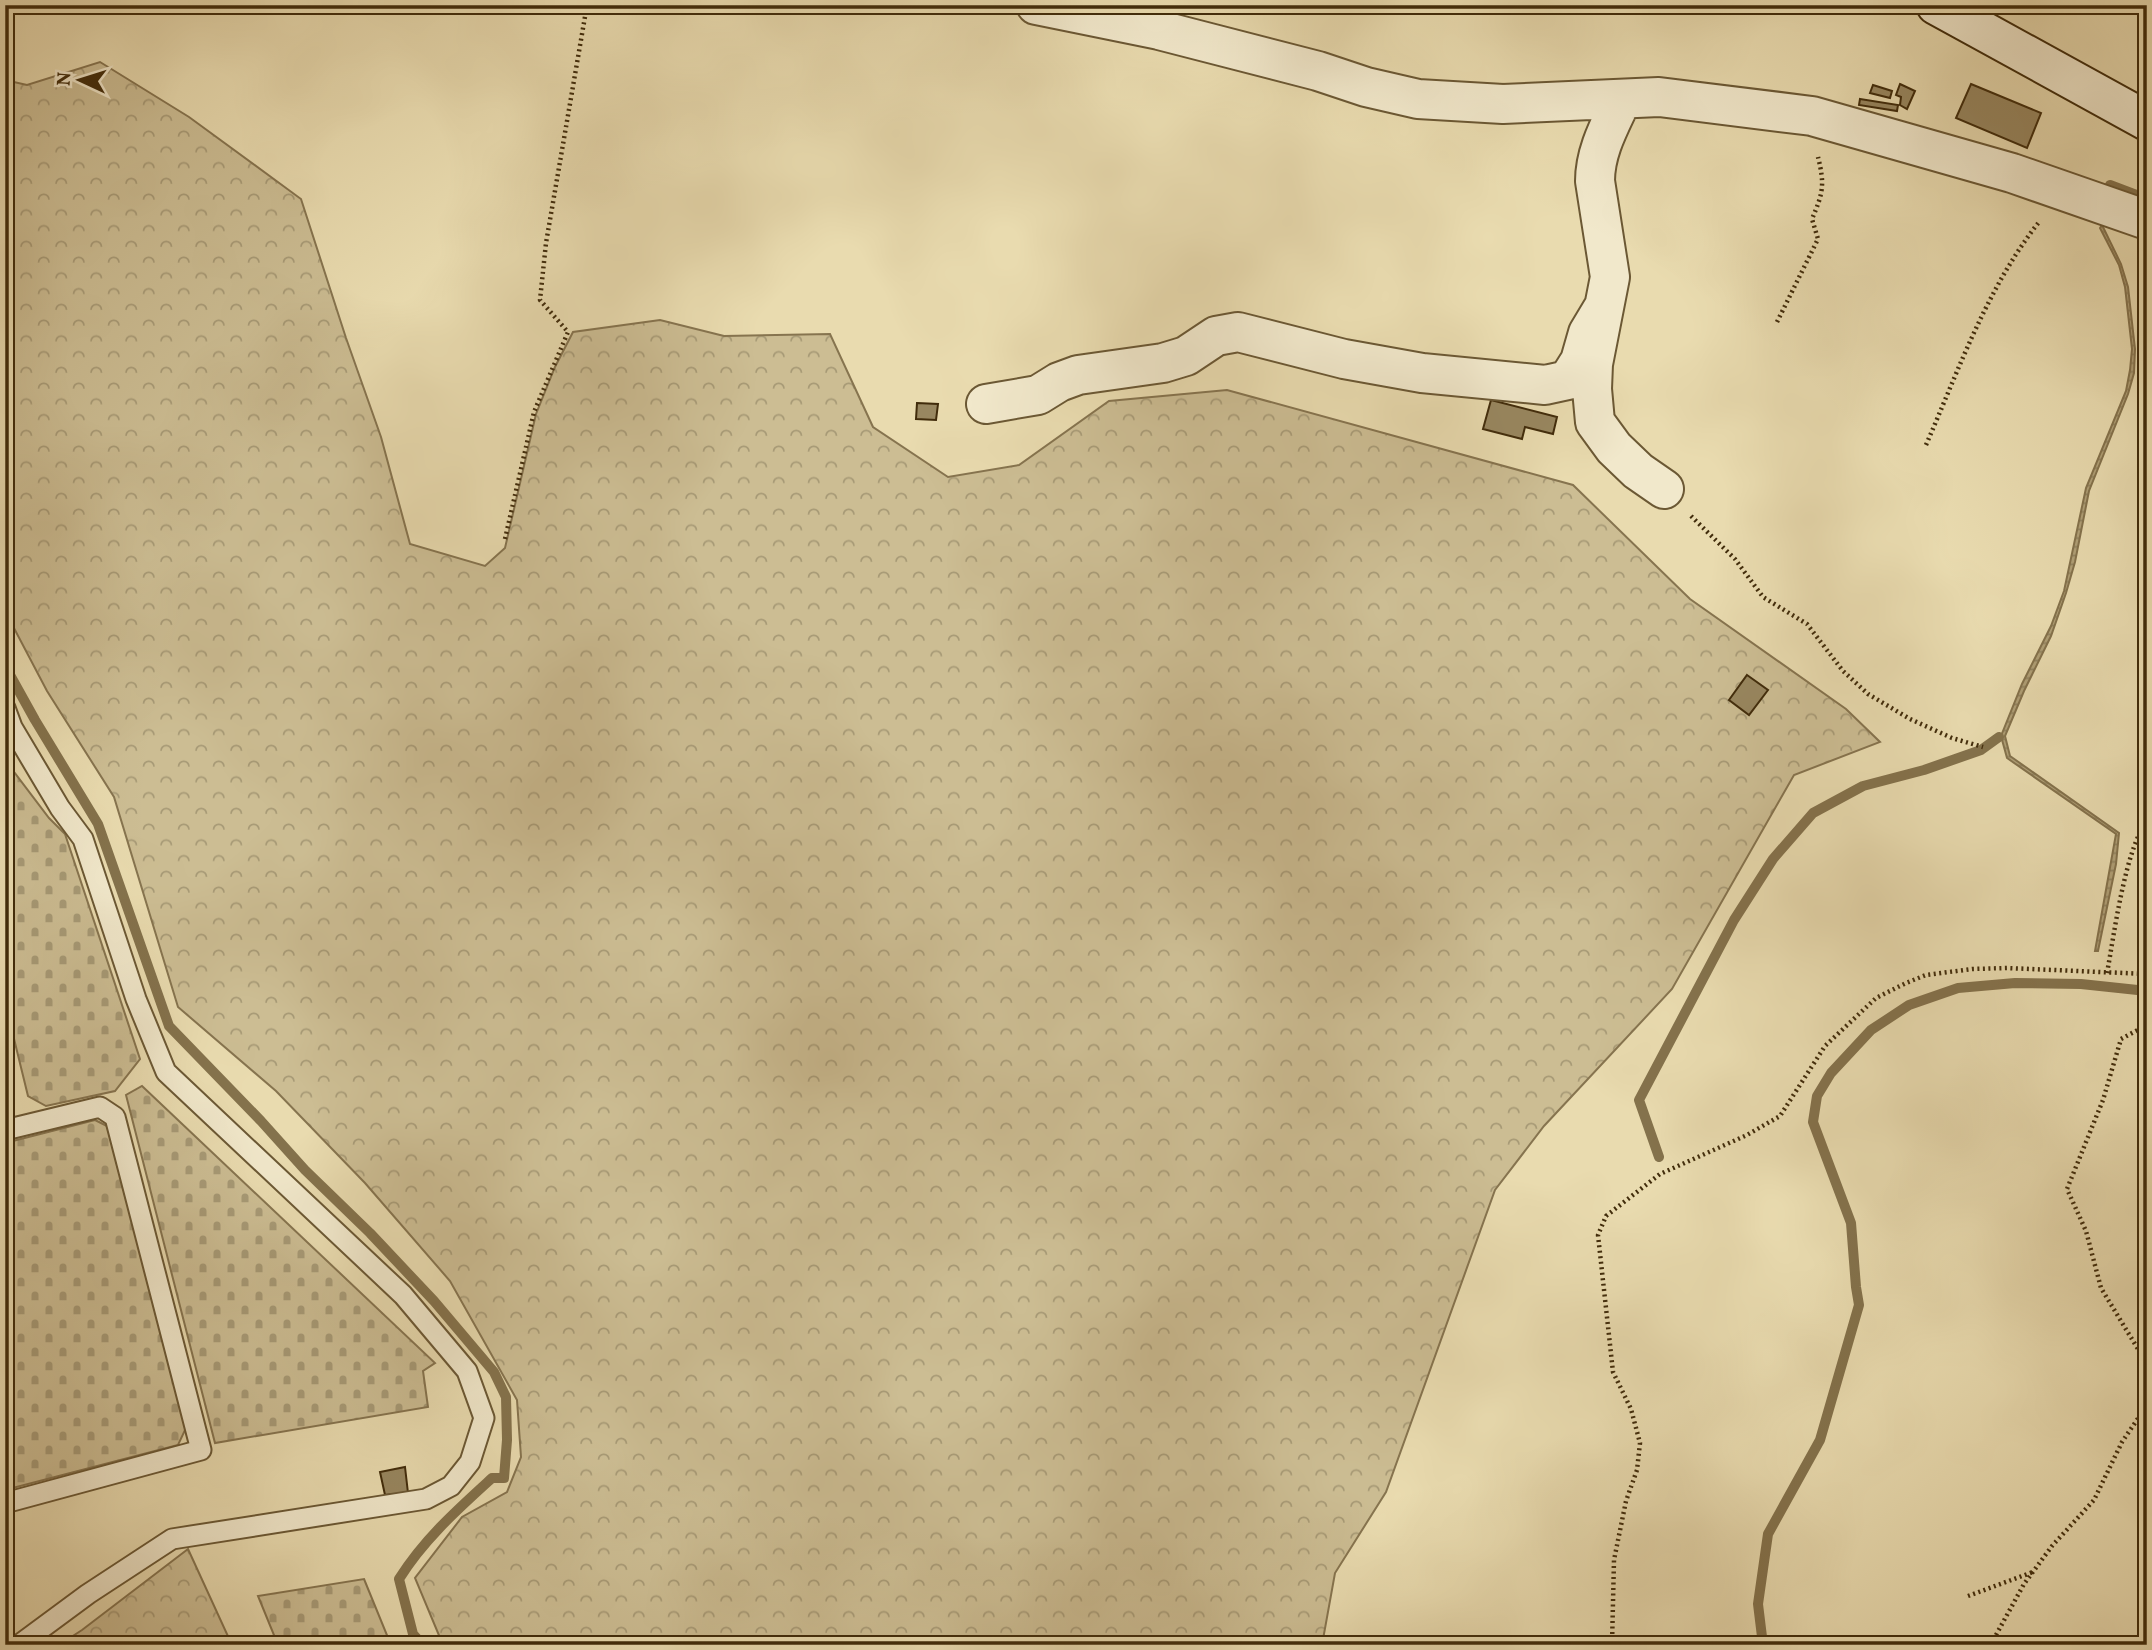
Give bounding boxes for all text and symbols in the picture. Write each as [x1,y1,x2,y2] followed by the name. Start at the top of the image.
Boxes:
[46,46,116,116] north arrow
[52,71,79,87] text: N

